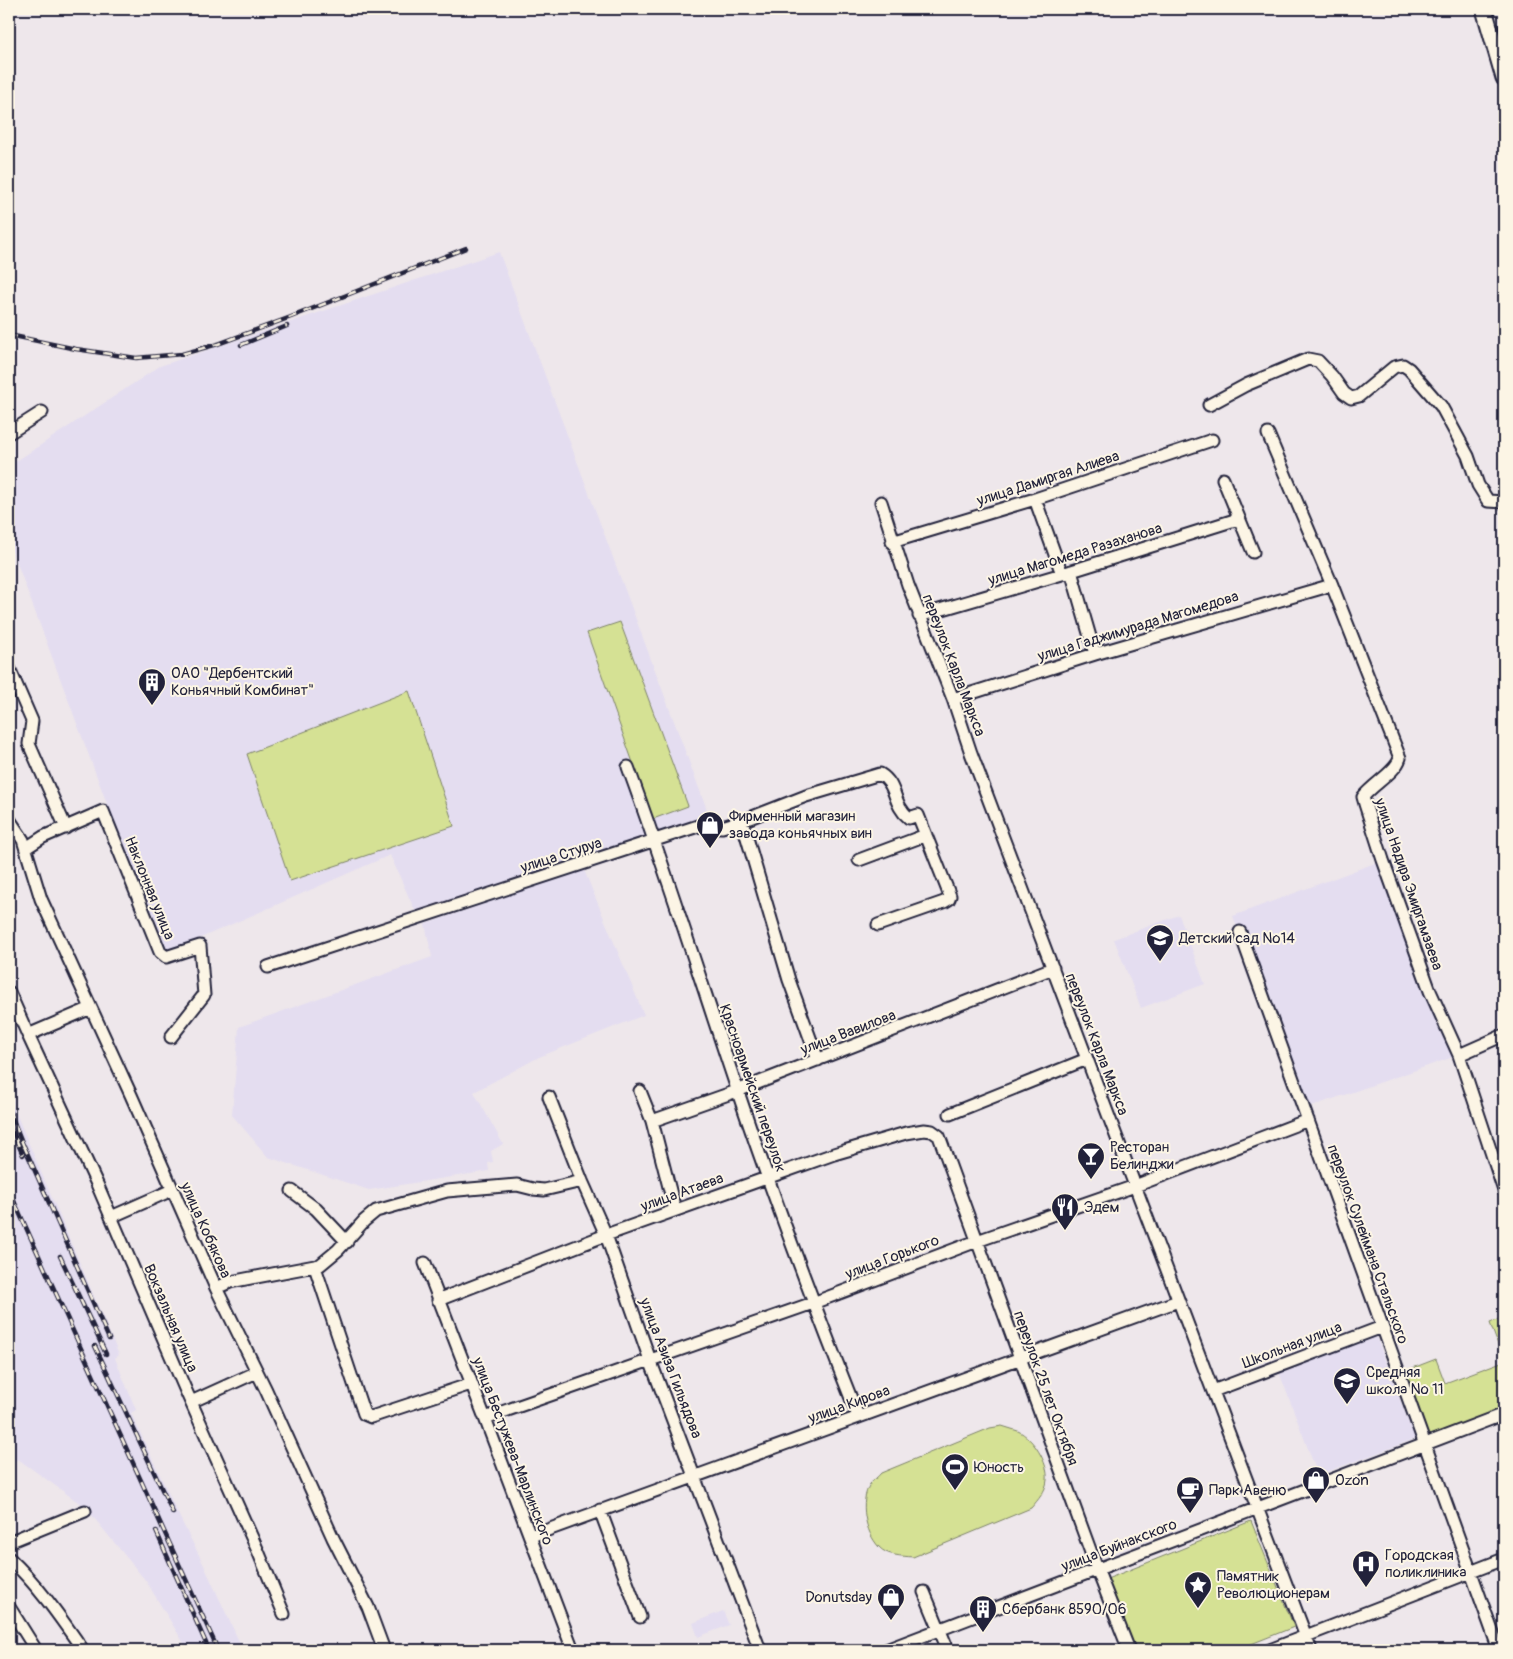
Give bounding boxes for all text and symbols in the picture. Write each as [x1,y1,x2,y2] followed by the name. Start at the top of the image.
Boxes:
[974,446,1122,511] street label: улица Дамиргая Алиева
[985,519,1165,590] street label: улица Магомеда Разаханова
[1034,587,1241,666] street label: улица Гаджимурада Магомедова
[918,591,989,739] street label: переулок Карла Маркса
[171,664,314,700] place label: ОАО "Дербентский Коньячный Комбинат"
[137,667,167,706] building icon: ОАО "Дербентский Коньячный Комбинат"
[1370,795,1447,973] street label: улица Надира Эмиргамзаева
[729,807,872,843] place label: Фирменный магазин завода коньячных вин
[695,810,725,849] shop icon: Фирменный магазин завода коньячных вин
[517,833,604,878] street label: улица Стуруа
[120,834,179,943] street label: Наклонная улица
[1145,923,1175,962] school or university icon: Детский сад №14
[1178,929,1295,948] place label: Детский сад №14
[1061,970,1132,1118] street label: переулок Карла Маркса
[715,1002,790,1175] street label: Красноармейский переулок
[797,1006,898,1060] street label: улица Вавилова
[1110,1138,1174,1174] place label: Ресторан Белинджи
[1076,1141,1106,1180] bar icon: Ресторан Белинджи
[1323,1142,1412,1346] street label: переулок Сулеймана Стальского
[637,1169,726,1217] street label: улица Атаева
[175,1178,235,1281] street label: улица Кобякова
[1050,1192,1080,1231] restaurant icon: Эдем
[1084,1198,1119,1217] place label: Эдем
[842,1231,942,1284] street label: улица Горького
[139,1261,202,1375] street label: Вокзальная улица
[635,1294,706,1441] street label: улица Азиза Гильядова
[1009,1308,1082,1468] street label: переулок 25 лет Октября
[1240,1318,1345,1373] street label: Школьная улица
[468,1354,557,1548] street label: улица Бестужева-Марлинского
[1366,1363,1444,1399] place label: Средняя школа № 11
[1332,1366,1362,1405] school or university icon: Средняя школа № 11
[805,1381,893,1428] street label: улица Кирова
[940,1452,970,1491] sports icon: Юность
[974,1458,1024,1477] place label: Юность
[1301,1465,1331,1504] shop icon: Ozon
[1335,1471,1369,1490] place label: Ozon
[1175,1475,1205,1514] cafe icon: Парк Авеню
[1209,1481,1287,1500] place label: Парк Авеню
[1058,1515,1180,1577] street label: улица Буйнакского
[1385,1546,1466,1582] place label: Городская поликлиника
[1351,1549,1381,1588] hospital icon: Городская поликлиника
[1217,1567,1330,1603] place label: Памятник Революционерам
[1183,1570,1213,1609] place icon: Памятник Революционерам
[876,1582,906,1621] shop icon: Donutsday
[805,1588,873,1607] place label: Donutsday
[968,1594,998,1633] building icon: Сбербанк 8590/06
[1002,1600,1126,1619] place label: Сбербанк 8590/06

